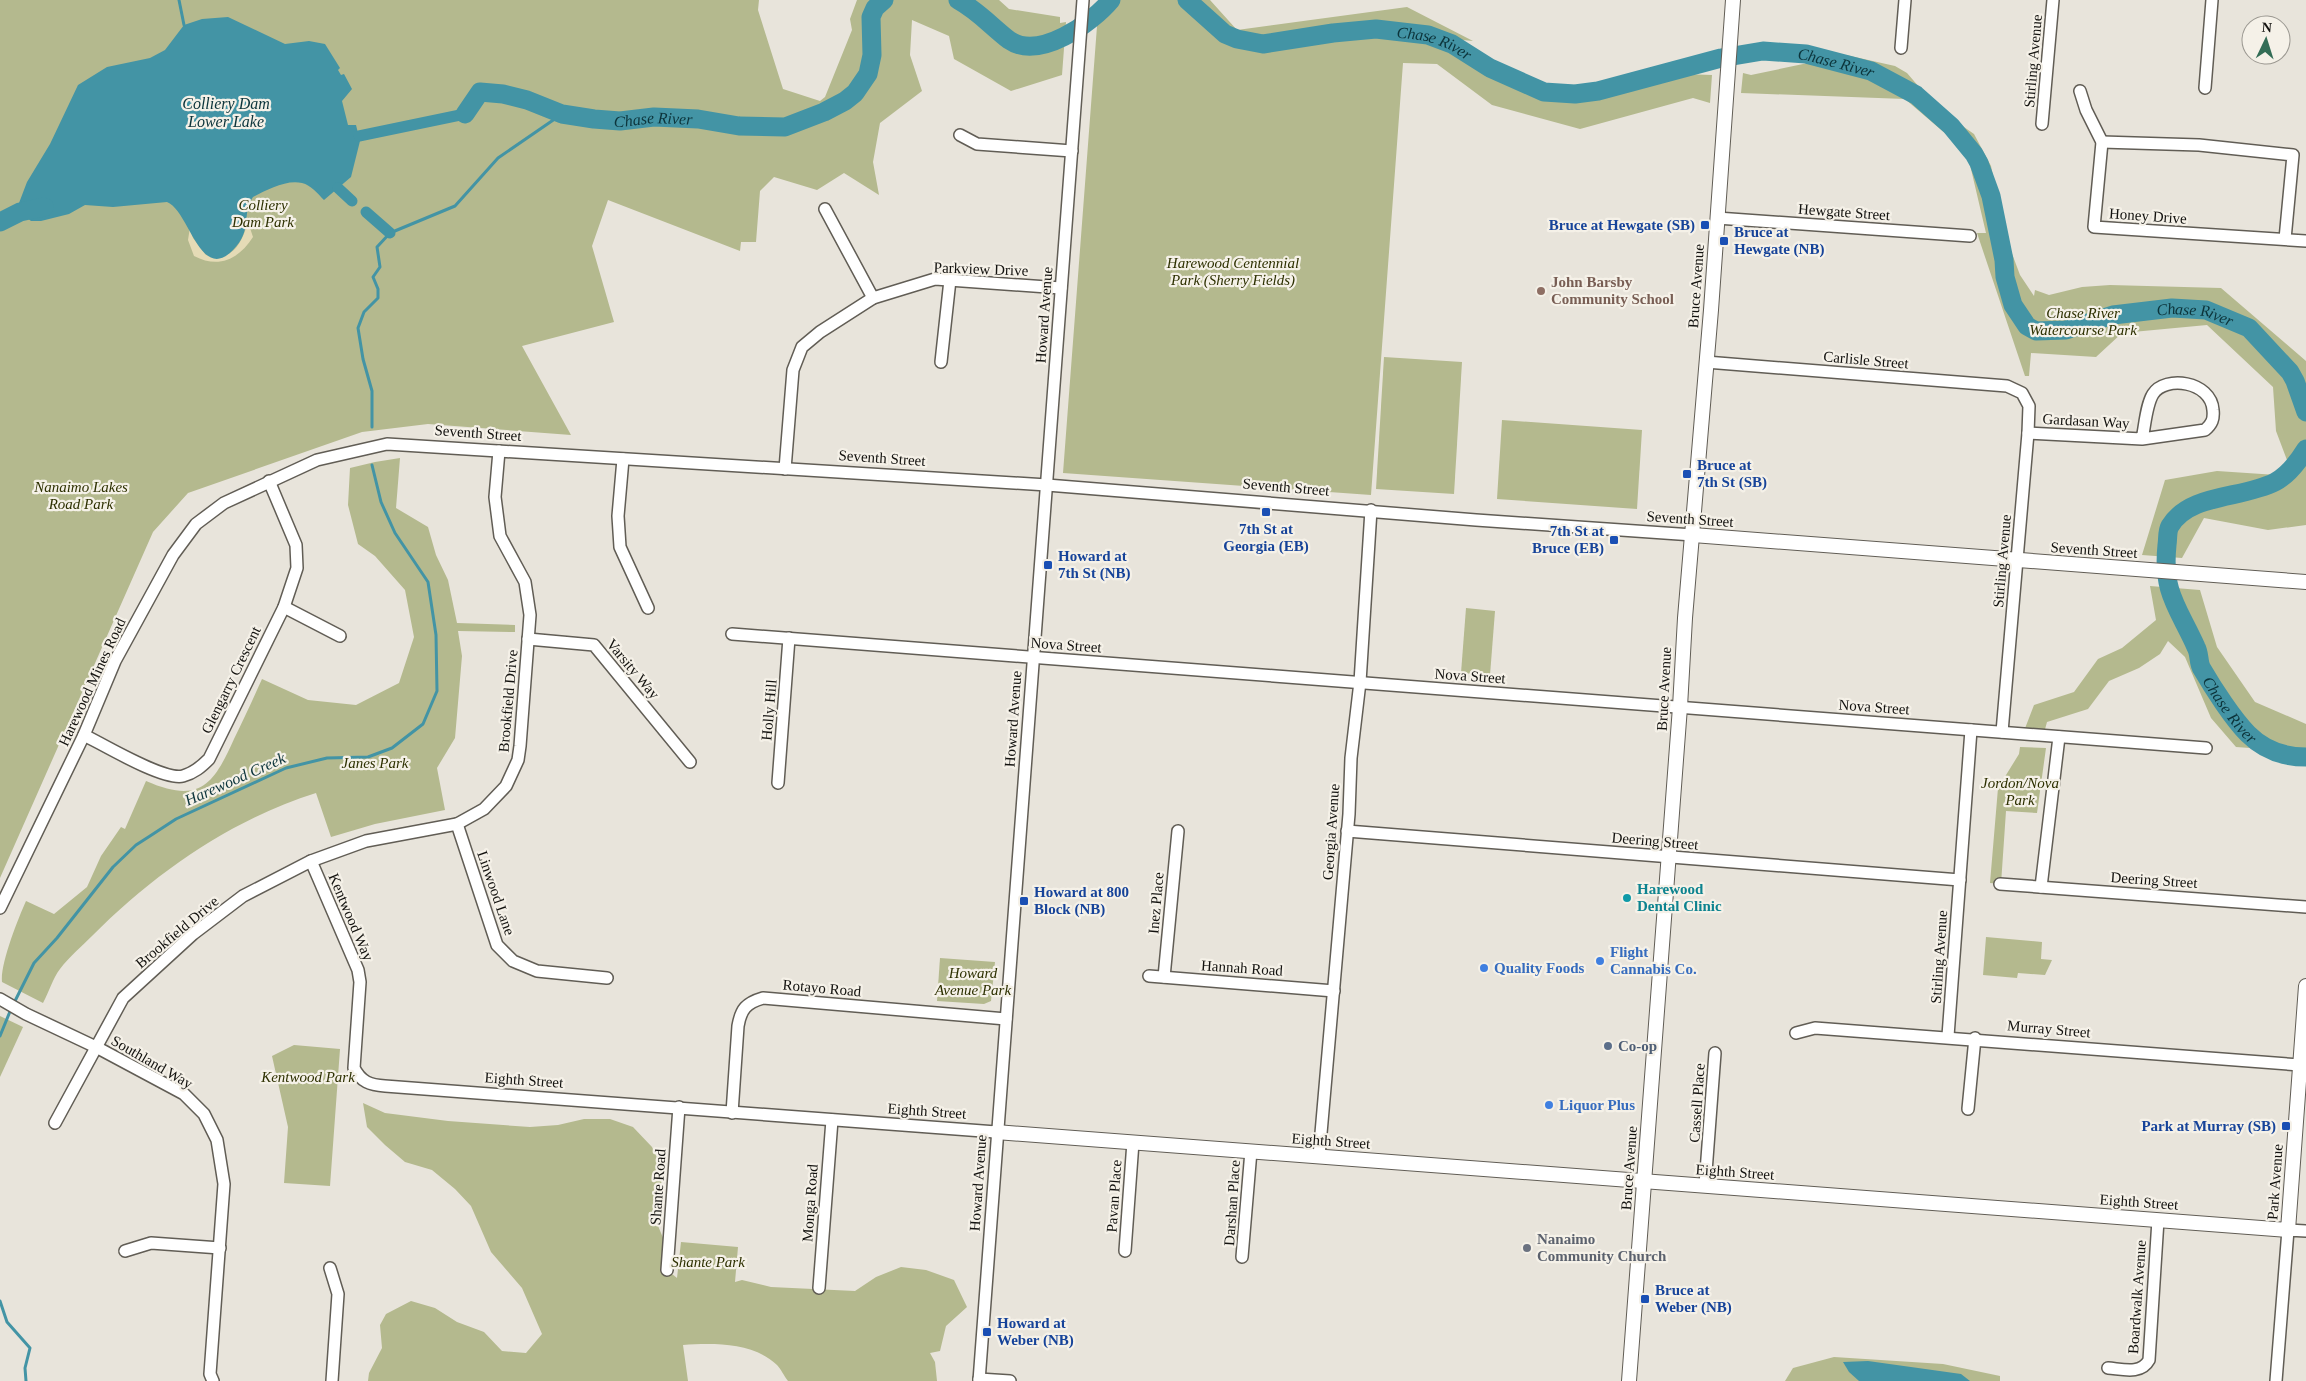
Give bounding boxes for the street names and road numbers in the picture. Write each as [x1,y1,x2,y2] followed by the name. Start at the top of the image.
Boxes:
[2021,13,2045,108] street label: Stirling Avenue
[1798,201,1891,223] street label: Hewgate Street
[2109,205,2188,227] street label: Honey Drive
[1685,243,1707,329] street label: Bruce Avenue
[933,259,1029,279] street label: Parkview Drive
[1033,266,1055,364] street label: Howard Avenue
[1823,348,1910,372] street label: Carlisle Street
[2042,411,2130,431] street label: Gardasan Way
[434,422,523,444] street label: Seventh Street
[838,447,927,469] street label: Seventh Street
[1242,475,1331,499] street label: Seventh Street
[1646,508,1735,530] street label: Seventh Street
[1990,513,2014,608] street label: Stirling Avenue
[2050,539,2139,561] street label: Seventh Street
[55,615,129,748] street label: Harewood Mines Road
[198,623,264,736] street label: Glengarry Crescent
[1030,635,1103,656] street label: Nova Street
[603,636,663,703] street label: Varsity Way
[1654,646,1674,732] street label: Bruce Avenue
[496,649,520,753] street label: Brookfield Drive
[1434,666,1507,687] street label: Nova Street
[1002,670,1024,768] street label: Howard Avenue
[758,679,780,741] street label: Holly Hill
[1838,697,1911,718] street label: Nova Street
[1320,783,1342,881] street label: Georgia Avenue
[1611,829,1700,853] street label: Deering Street
[474,849,518,937] street label: Linwood Lane
[2110,869,2199,891] street label: Deering Street
[325,871,377,963] street label: Kentwood Way
[1145,871,1167,935] street label: Inez Place
[132,893,222,971] street label: Brookfield Drive
[1928,909,1950,1004] street label: Stirling Avenue
[1201,957,1284,979] street label: Hannah Road
[782,977,862,999] street label: Rotayo Road
[2007,1017,2092,1041] street label: Murray Street
[108,1032,196,1092] street label: Southland Way
[1686,1062,1708,1143] street label: Cassell Place
[484,1069,565,1091] street label: Eighth Street
[887,1100,968,1122] street label: Eighth Street
[1618,1125,1640,1211] street label: Bruce Avenue
[1291,1130,1372,1152] street label: Eighth Street
[967,1134,989,1232] street label: Howard Avenue
[2264,1143,2286,1220] street label: Park Avenue
[647,1148,669,1226] street label: Shante Road
[1103,1159,1125,1233] street label: Pavan Place
[1221,1159,1243,1247] street label: Darshan Place
[1695,1161,1776,1183] street label: Eighth Street
[799,1163,821,1242] street label: Monga Road
[2099,1191,2180,1213] street label: Eighth Street
[2125,1239,2149,1355] street label: Boardwalk Avenue

